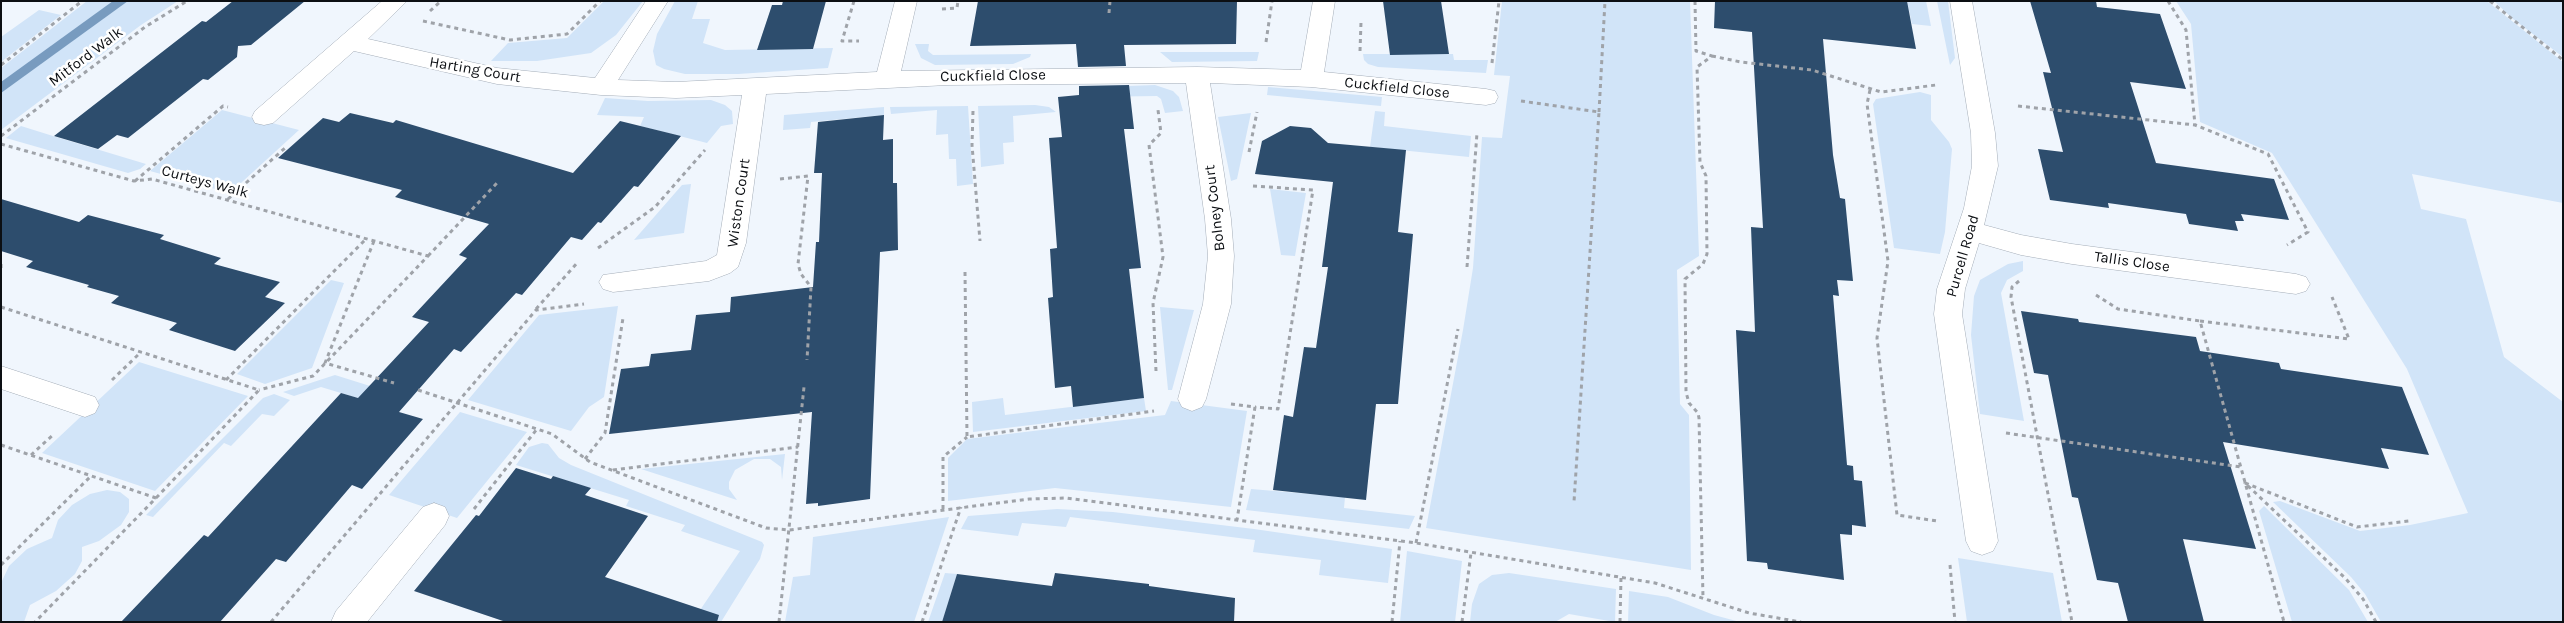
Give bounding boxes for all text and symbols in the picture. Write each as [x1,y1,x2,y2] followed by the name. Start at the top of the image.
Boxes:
[45,23,127,91] street label: Mitford Walk
[428,53,522,87] street label: Harting Court
[940,66,1046,86] street label: Cuckfield Close
[1344,74,1450,102] street label: Cuckfield Close
[724,157,754,249] street label: Wiston Court
[160,162,250,202] street label: Curteys Walk
[1201,164,1229,252] street label: Bolney Court
[1943,213,1983,299] street label: Purcell Road
[2093,248,2171,276] street label: Tallis Close

